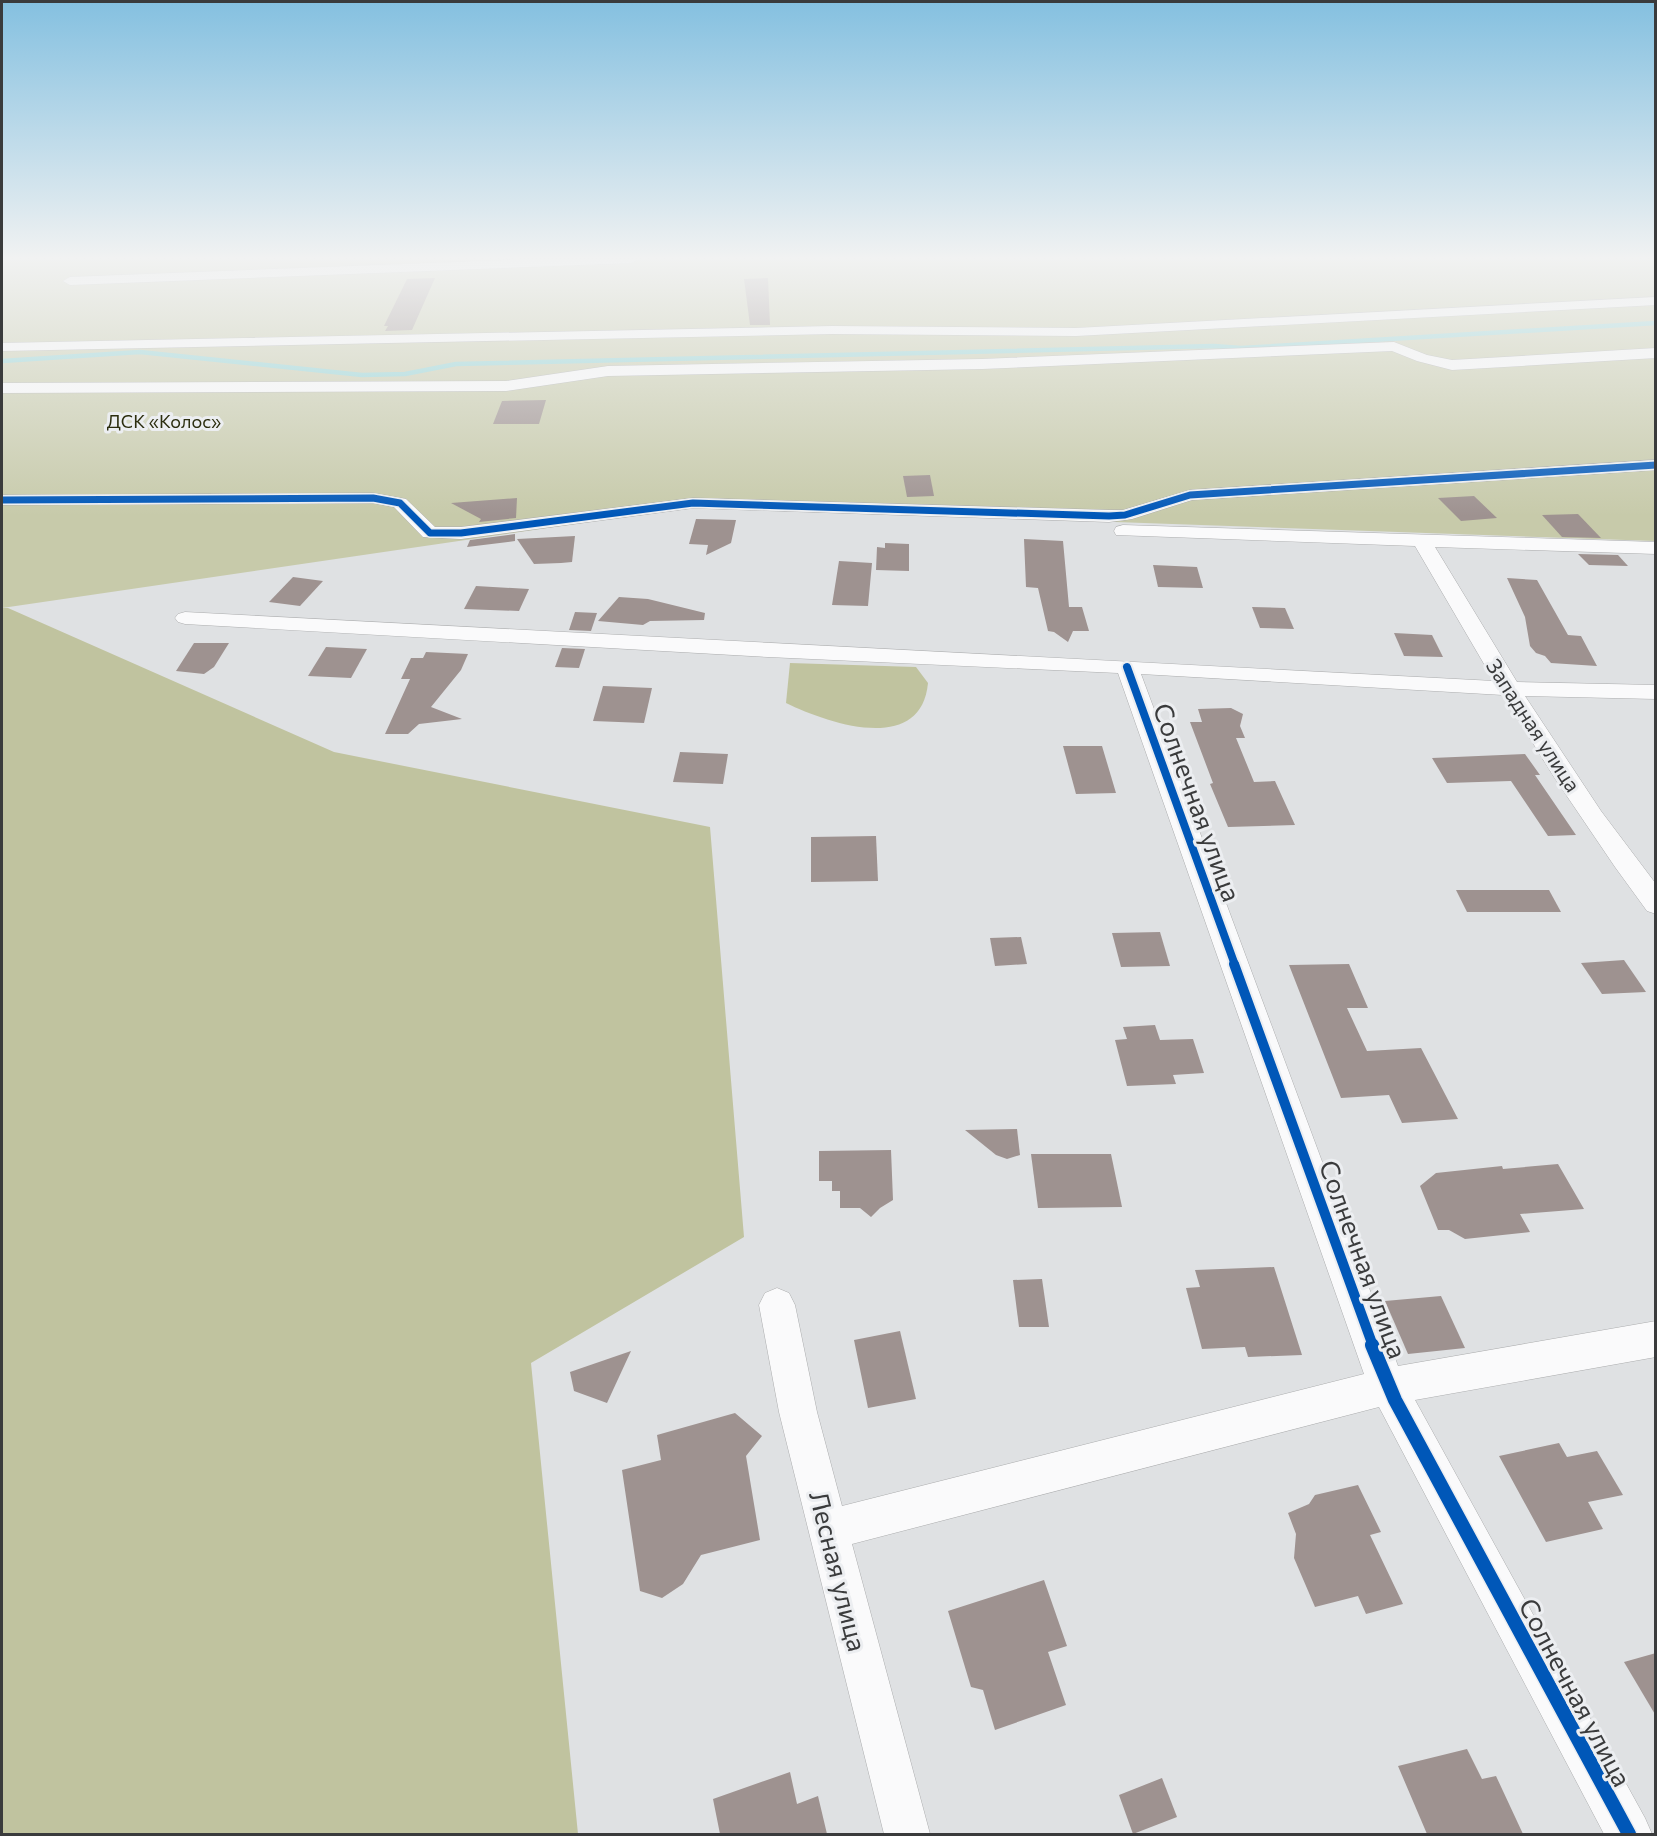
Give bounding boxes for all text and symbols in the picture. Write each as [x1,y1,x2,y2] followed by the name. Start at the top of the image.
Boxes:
[107,410,221,432] park label: ДСК «Колос»
[1482,654,1586,796] street label: Западная улица
[1148,699,1248,905] street label: Солнечная улица
[1314,1156,1414,1362] street label: Солнечная улица
[804,1488,874,1654] street label: Лесная улица
[1513,1593,1639,1791] street label: Солнечная улица

